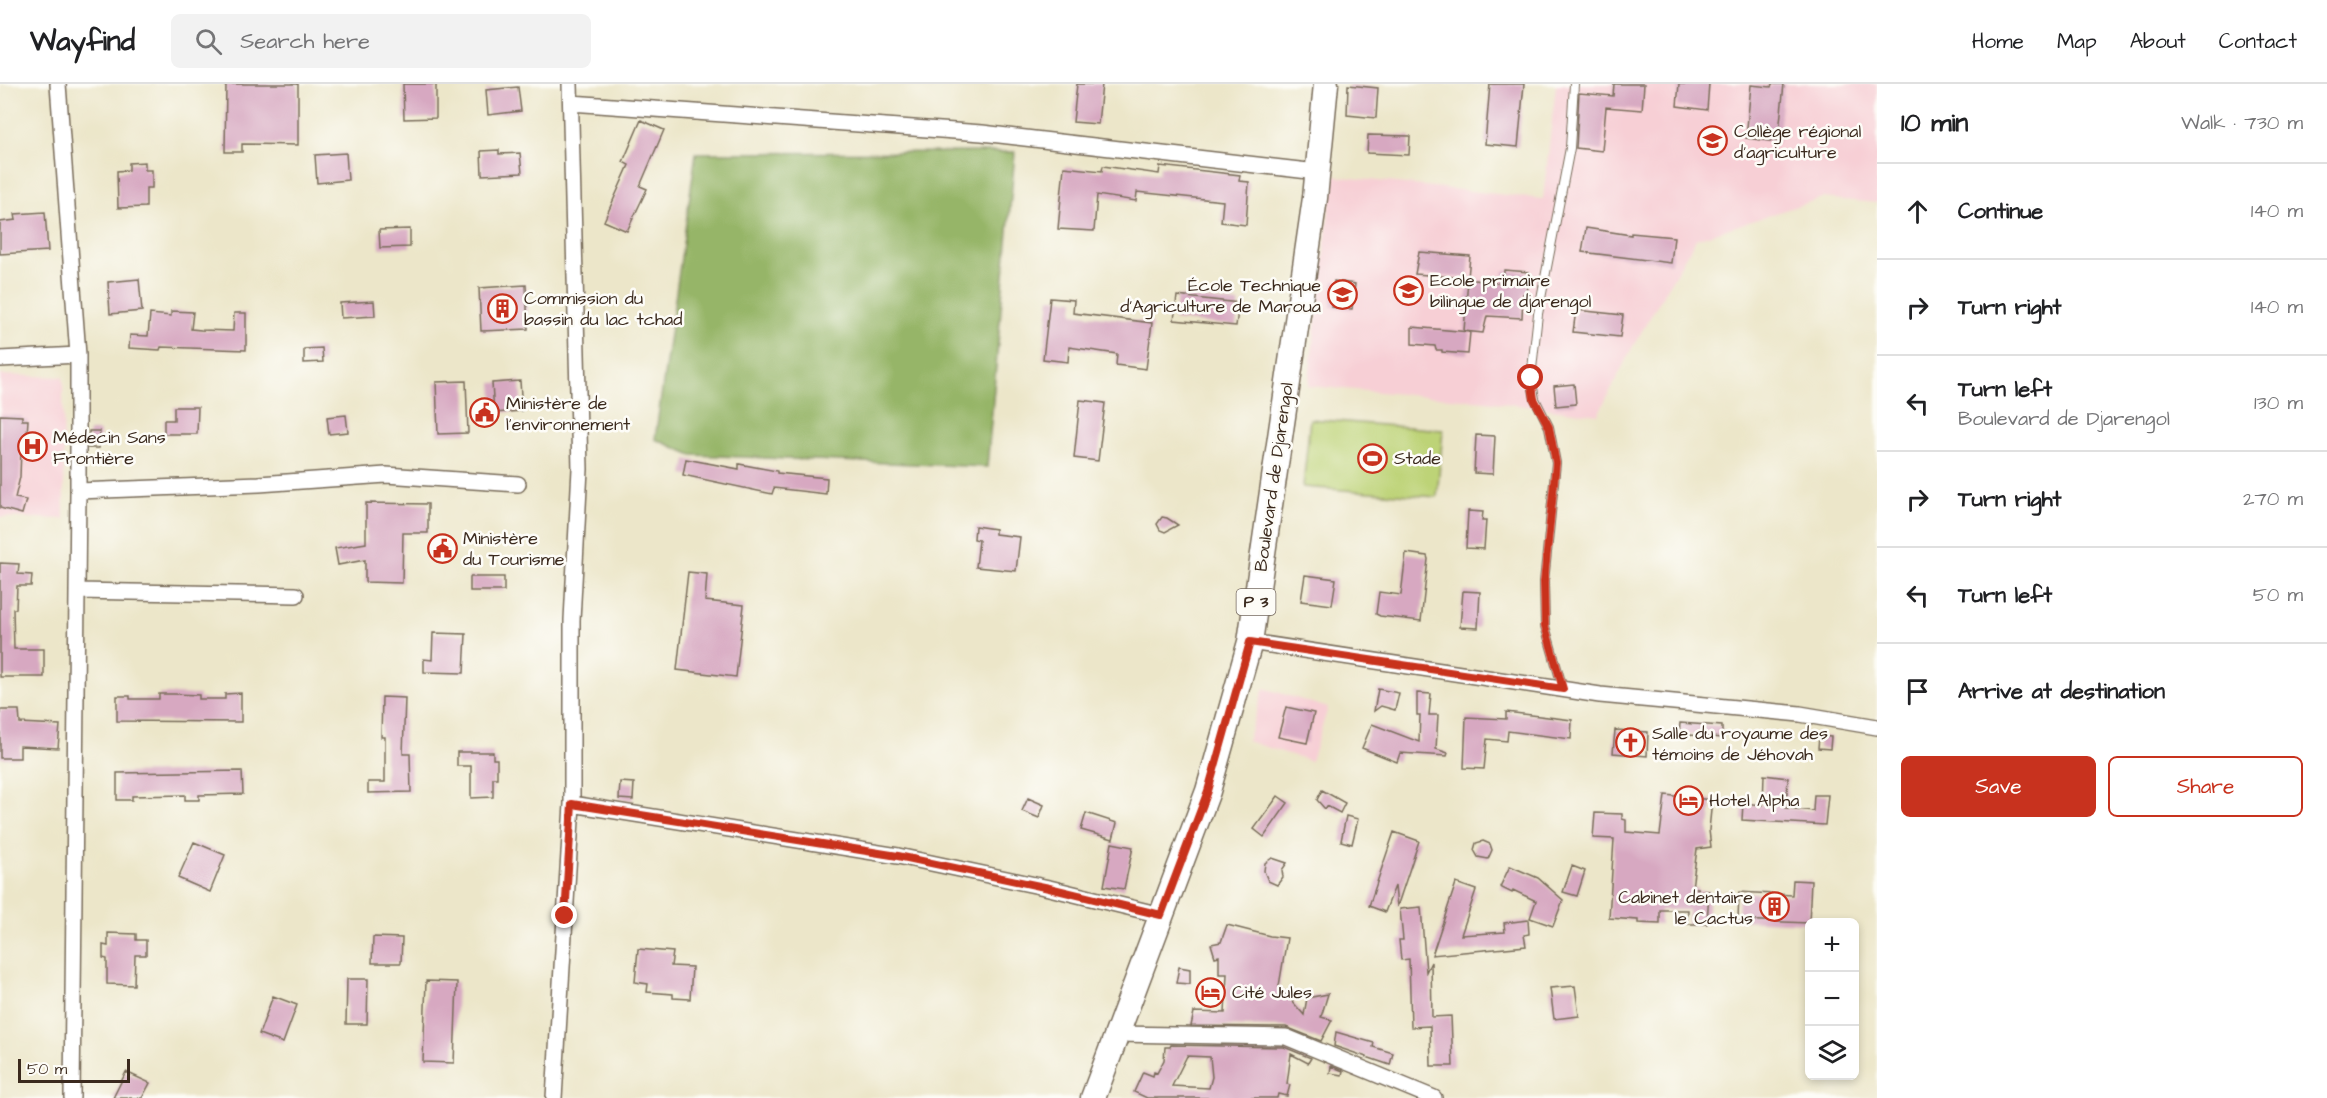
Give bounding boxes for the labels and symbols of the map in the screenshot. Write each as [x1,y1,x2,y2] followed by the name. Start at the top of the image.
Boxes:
[1734,119,1861,166] place label: Collège régional d'agriculture
[1697,125,1729,157] school or university icon: Collège régional d'agriculture
[1430,268,1592,315] place label: Ecole primaire bilingue de djarengol
[1120,273,1321,320] place label: École Technique d'Agriculture de Maroua
[1393,274,1425,306] school or university icon: Ecole primaire bilingue de djarengol
[1326,279,1358,311] school or university icon: École Technique d'Agriculture de Maroua
[524,286,682,332] place label: Commission du bassin du lac tchad
[487,292,519,324] building icon: Commission du bassin du lac tchad
[1517,364,1543,390] route start
[1248,381,1301,573] street label: Boulevard de Djarengol
[506,391,631,437] place label: Ministère de l'environnement
[469,397,501,429] public building icon: Ministère de l'environnement
[53,425,166,471] place label: Médecin Sans Frontière
[16,431,48,463] hospital icon: Médecin Sans Frontière
[1357,442,1389,474] sports icon: Stade
[1394,446,1441,471] place label: Stade
[463,526,565,572] place label: Ministère du Tourisme
[426,532,458,564] public building icon: Ministère du Tourisme
[1236,589,1276,615] road number: P 3
[1652,721,1828,767] place label: Salle du royaume des témoins de Jéhovah
[1615,727,1647,759] church icon: Salle du royaume des témoins de Jéhovah
[1672,784,1704,816] hotel icon: Hotel Alpha
[1709,788,1800,813] place label: Hotel Alpha
[1618,885,1753,931] place label: Cabinet dentaire le Cactus
[1758,891,1790,923] building icon: Cabinet dentaire le Cactus
[551,902,577,928] route end
[1195,976,1227,1008] hotel icon: Cité Jules
[1232,980,1312,1005] place label: Cité Jules
[18,1056,130,1084] scale bar

